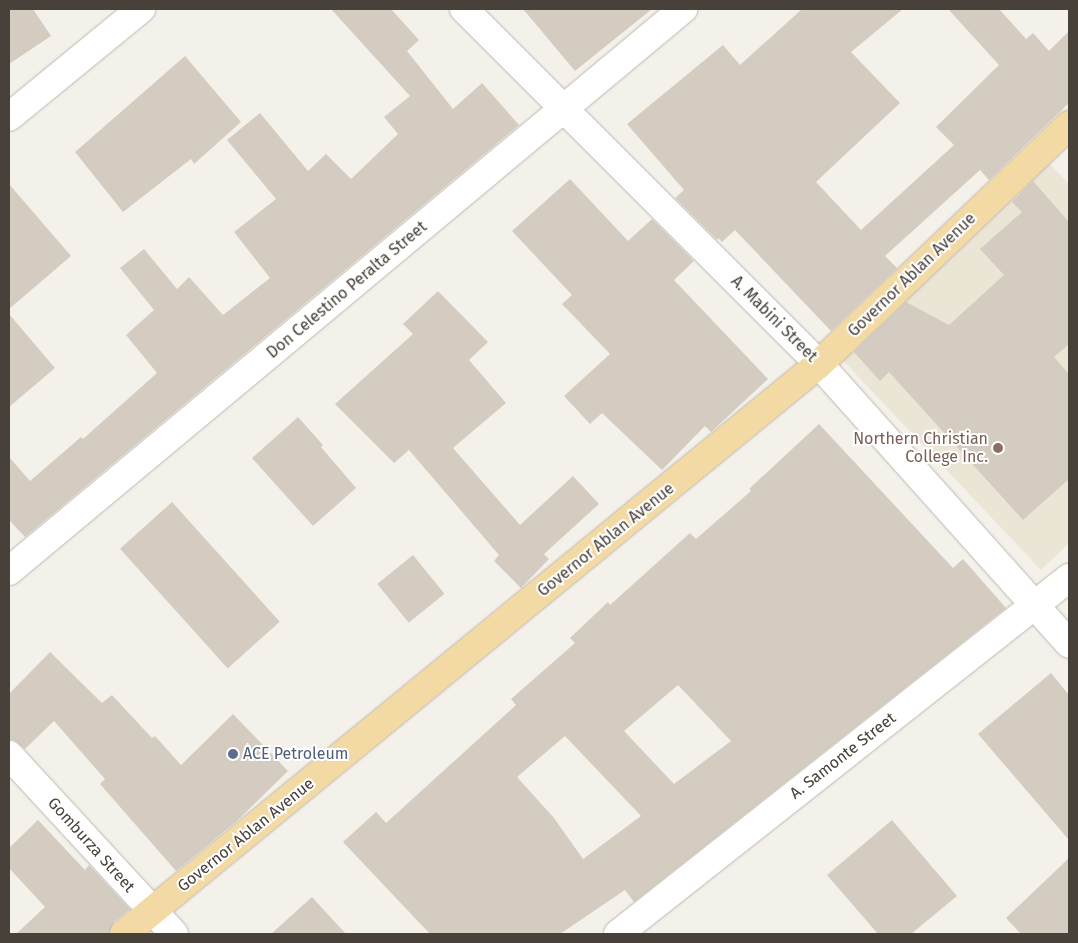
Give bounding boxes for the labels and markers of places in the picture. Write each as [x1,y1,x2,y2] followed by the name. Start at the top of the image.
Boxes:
[853,429,988,467] place label: Northern Christian College Inc.
[992,442,1004,454] marker: Northern Christian College Inc.
[243,744,348,764] place label: ACE Petroleum
[227,748,239,760] marker: ACE Petroleum

